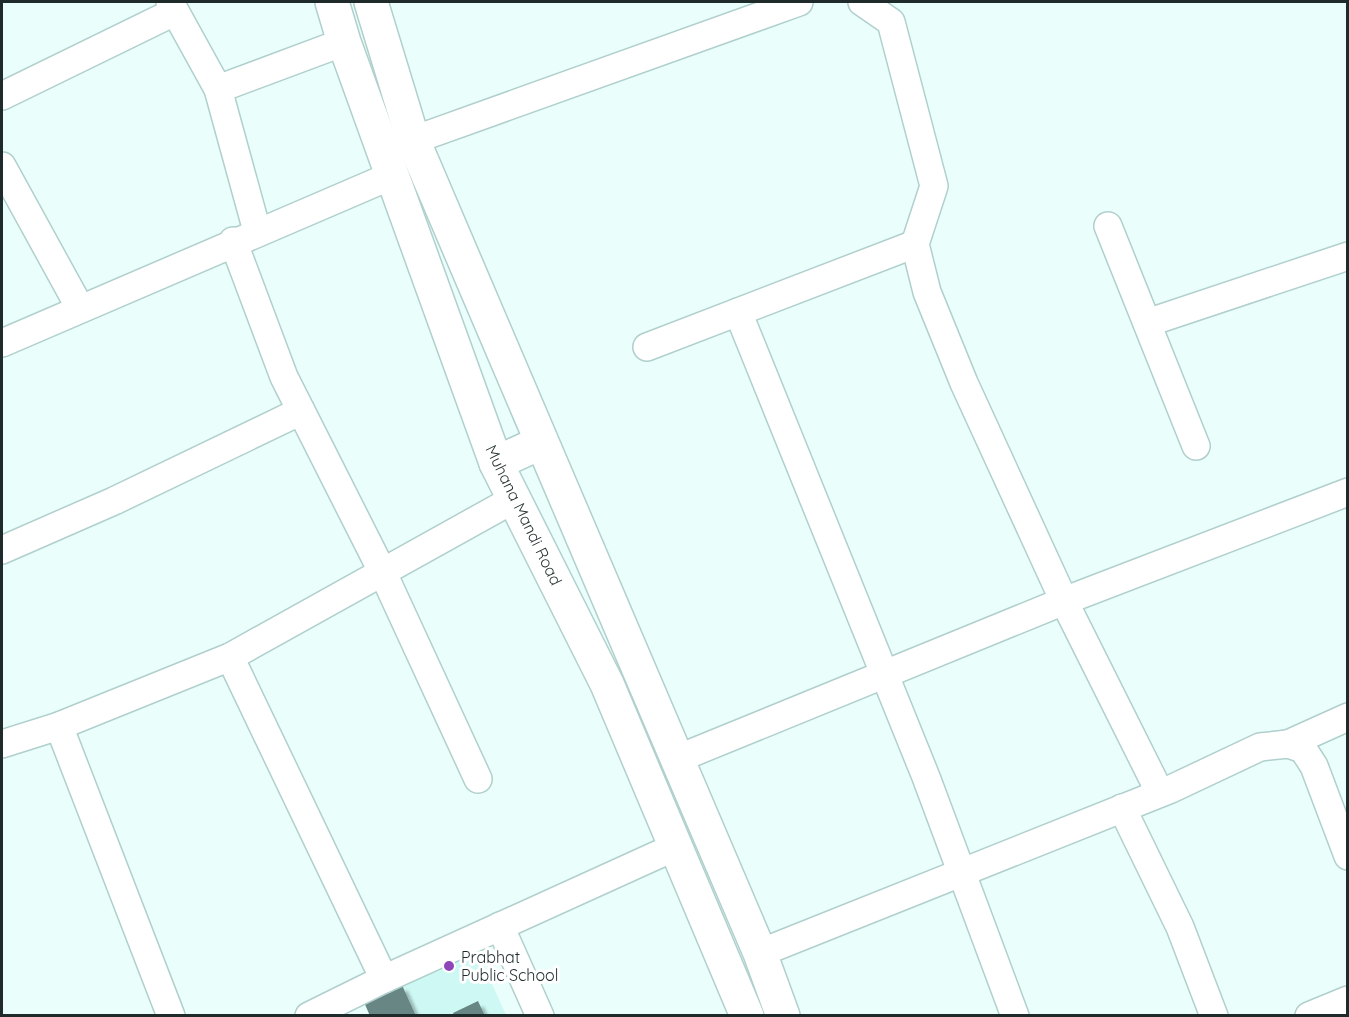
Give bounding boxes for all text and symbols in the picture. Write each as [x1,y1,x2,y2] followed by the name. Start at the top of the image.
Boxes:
[481,442,567,588] street label: Muhana Mandi Road
[461,947,558,985] place label: Prabhat Public School
[442,959,456,973] marker: Prabhat Public School

